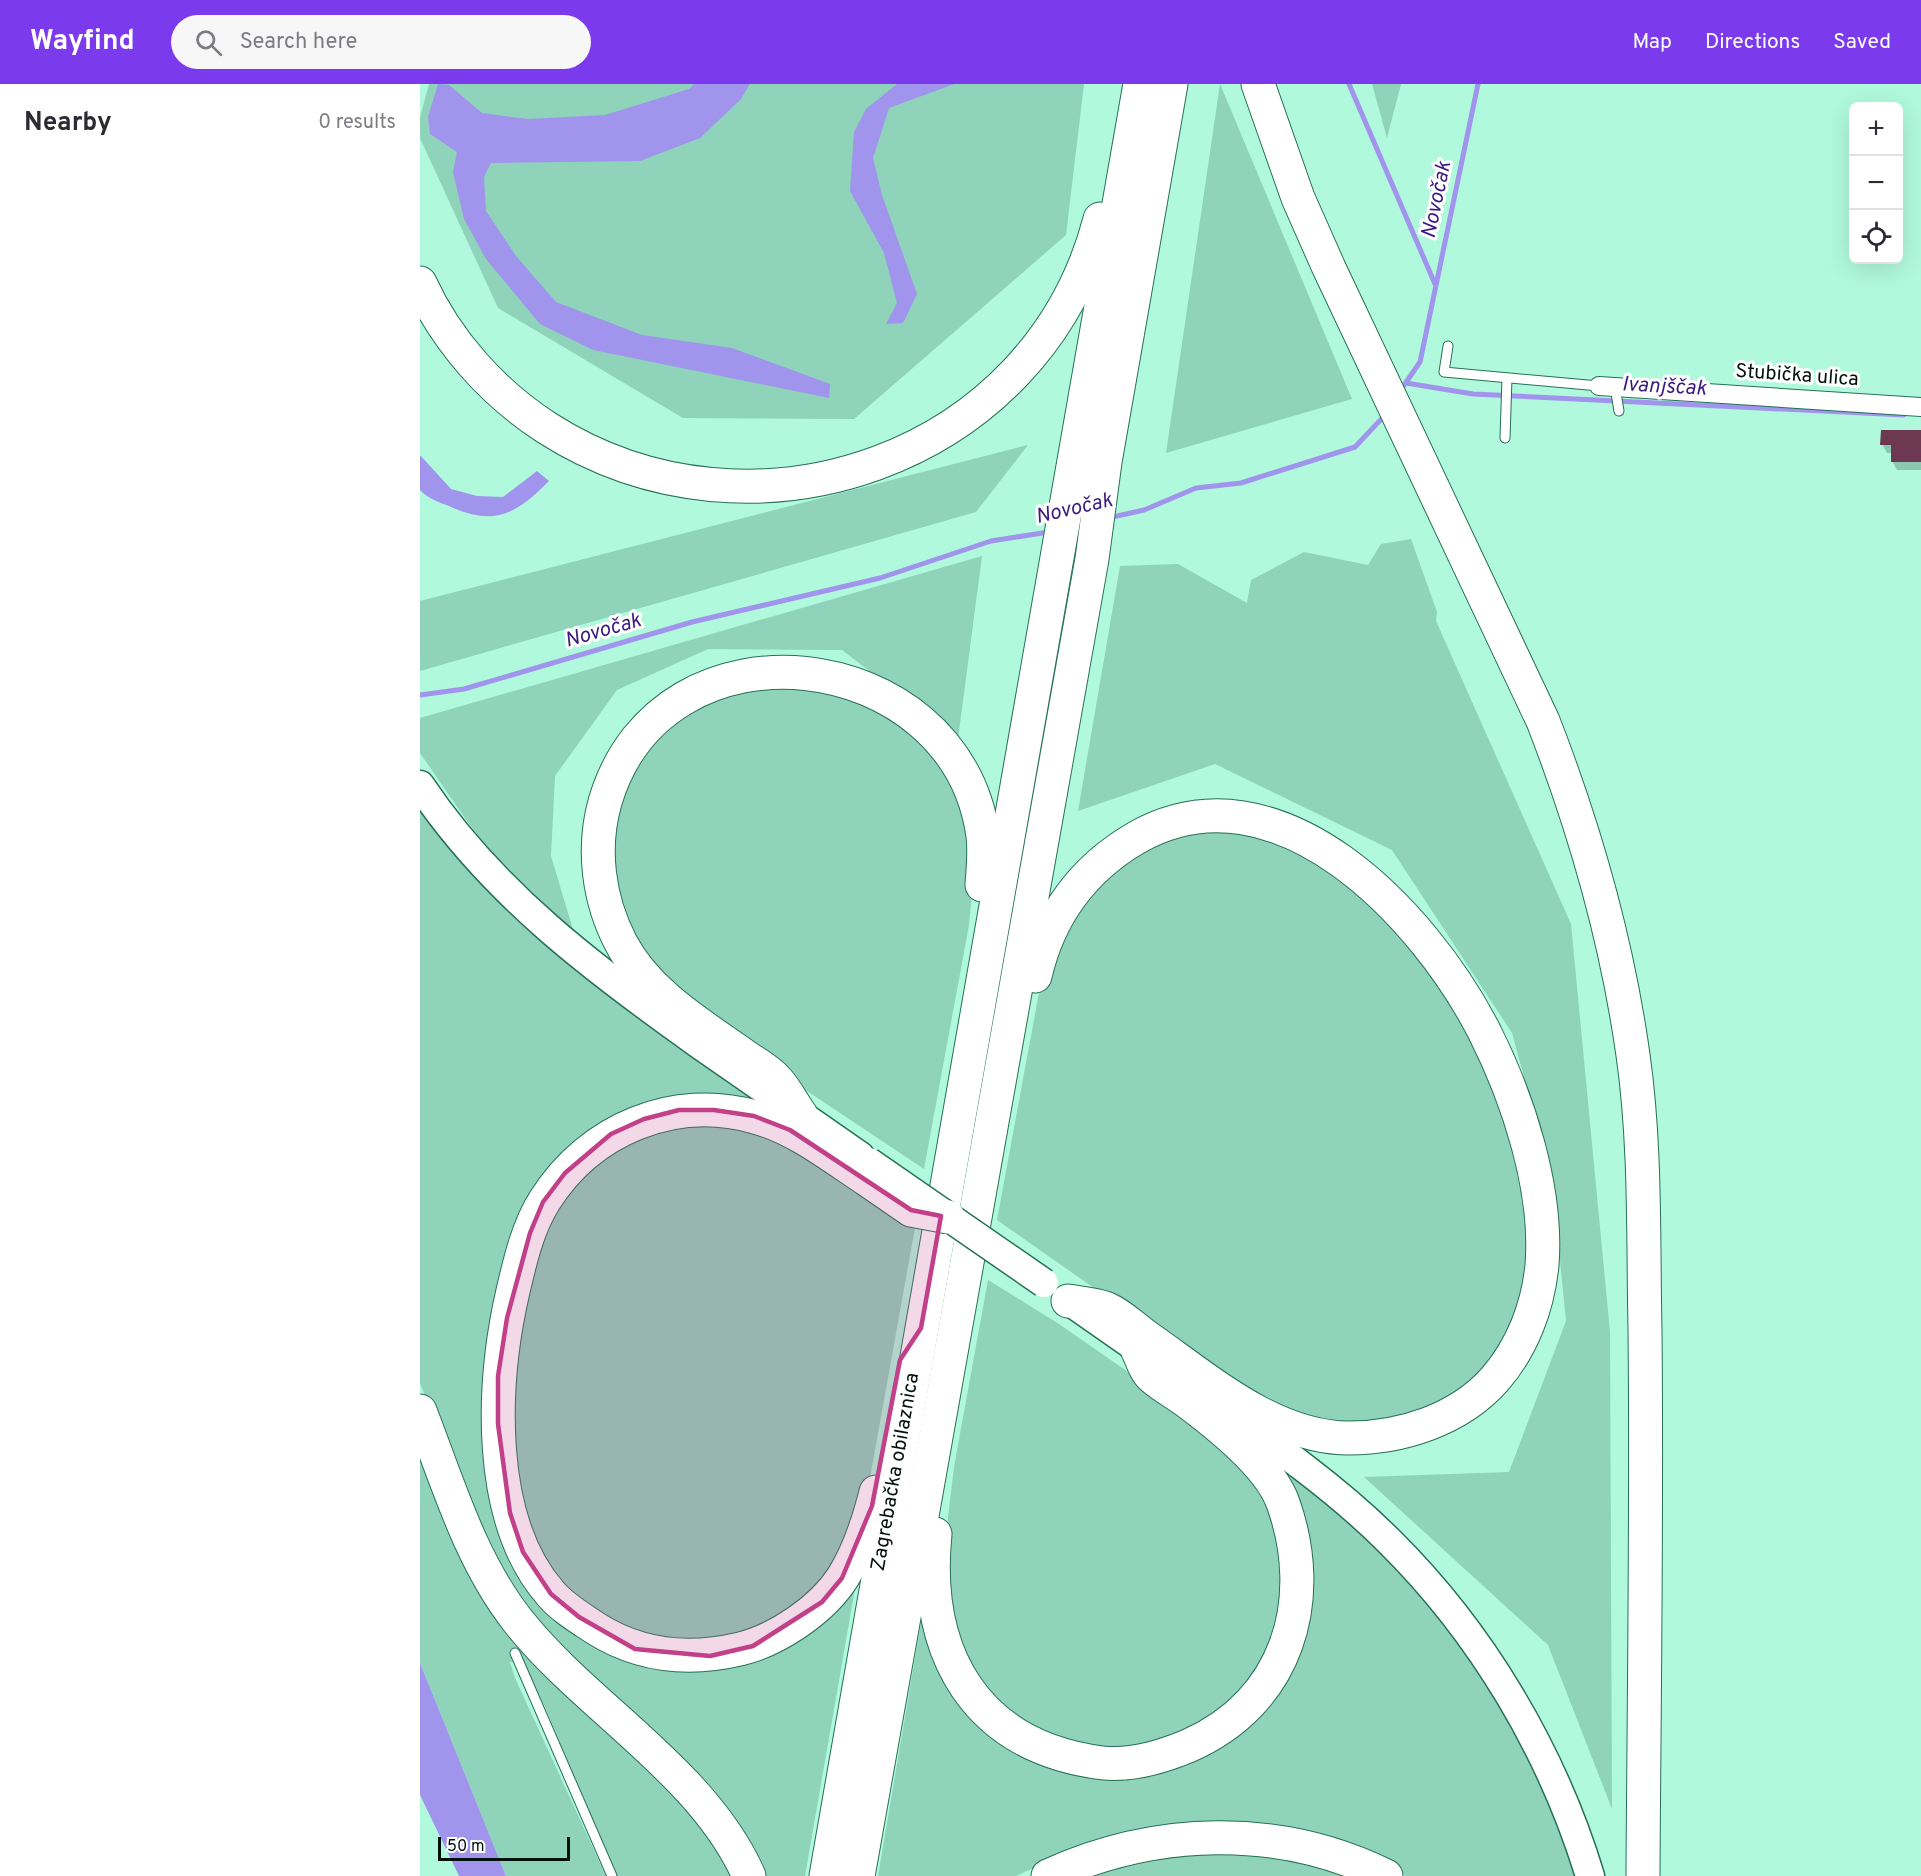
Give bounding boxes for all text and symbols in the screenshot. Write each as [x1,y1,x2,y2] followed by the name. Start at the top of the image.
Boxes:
[171,15,591,69] search box
[30,24,135,60] text: Wayfind
[192,26,225,59] icon: search
[240,29,357,56] text: Search here
[1632,29,1672,56] text: Map
[1705,29,1800,56] text: Directions
[1833,29,1891,56] text: Saved
[1849,102,1903,264] map controls
[1849,102,1903,156] button: +
[24,107,112,140] text: Nearby
[318,110,396,136] text: 0 results
[1849,156,1903,210] button: −
[1416,159,1458,241] water label: Novočak
[1849,210,1903,264] button: locate
[1734,359,1860,393] street label: Stubička ulica
[1621,371,1707,403] water label: Ivanjščak
[1033,487,1115,531] water label: Novočak
[562,607,645,655] water label: Novočak
[866,1371,926,1573] street label: Zagrebačka obilaznica
[438,1834,570,1862] scale bar
[447,1837,485,1857] text: 50 m

